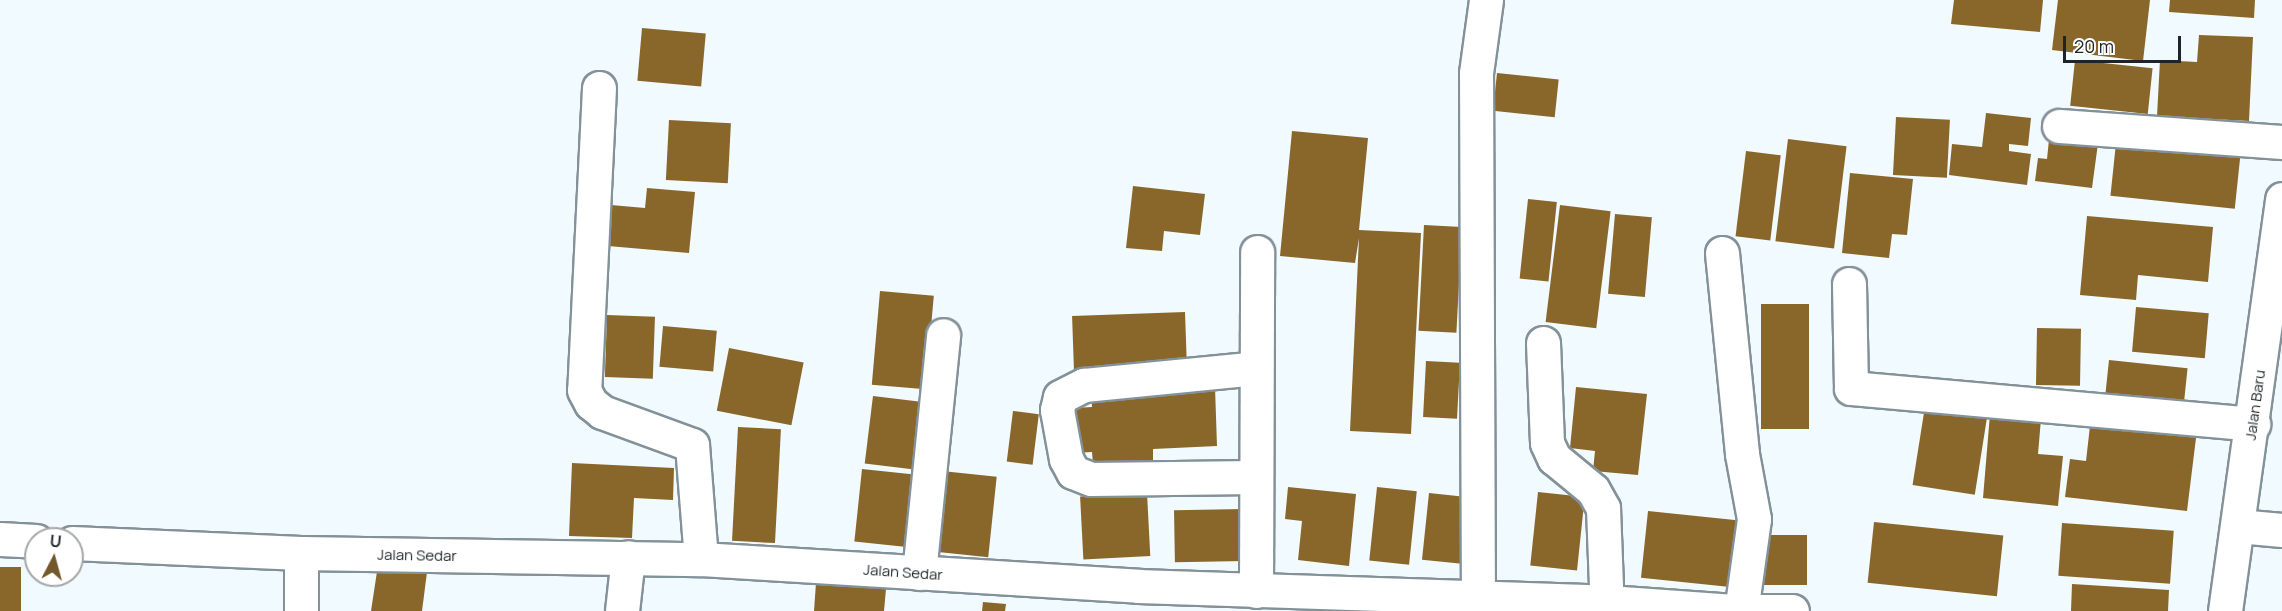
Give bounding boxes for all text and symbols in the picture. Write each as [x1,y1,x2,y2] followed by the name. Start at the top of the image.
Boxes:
[2066,24,2184,62] scale bar
[2074,34,2114,58] text: 20 m
[2241,369,2269,441] street label: Jalan Baru
[24,527,84,587] north arrow
[49,530,63,553] text: U
[377,545,457,565] street label: Jalan Sedar
[863,560,943,584] street label: Jalan Sedar

